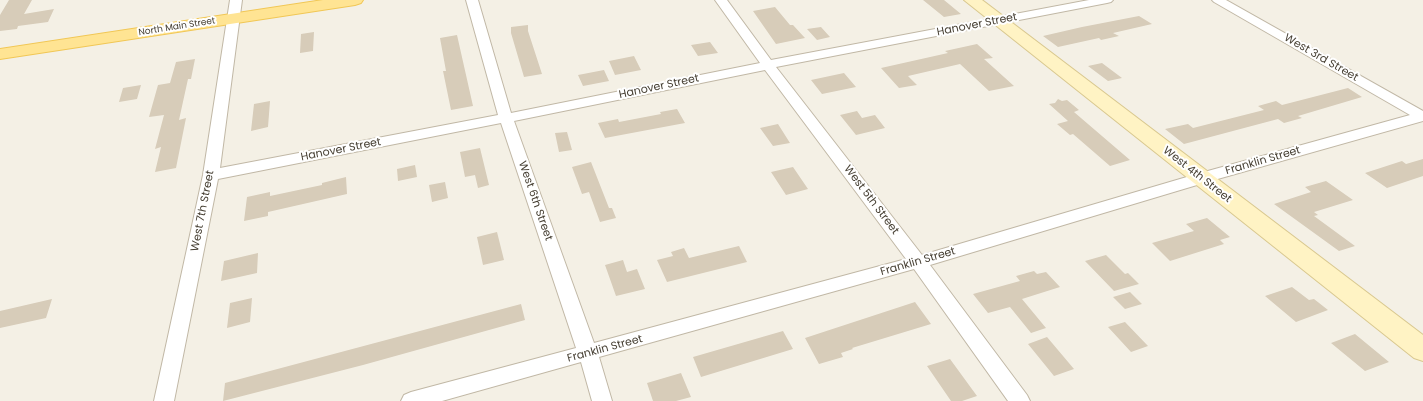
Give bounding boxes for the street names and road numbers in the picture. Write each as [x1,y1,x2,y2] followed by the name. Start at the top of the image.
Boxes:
[936,11,1018,39] street label: Hanover Street
[138,16,216,38] street label: North Main Street
[1282,31,1360,85] street label: West 3rd Street
[618,72,700,102] street label: Hanover Street
[300,136,382,164] street label: Hanover Street
[1160,144,1234,206] street label: West 4th Street
[1224,144,1302,178] street label: Franklin Street
[515,159,555,243] street label: West 6th Street
[841,163,901,237] street label: West 5th Street
[189,169,217,253] street label: West 7th Street
[879,245,957,279] street label: Franklin Street
[566,333,644,365] street label: Franklin Street

